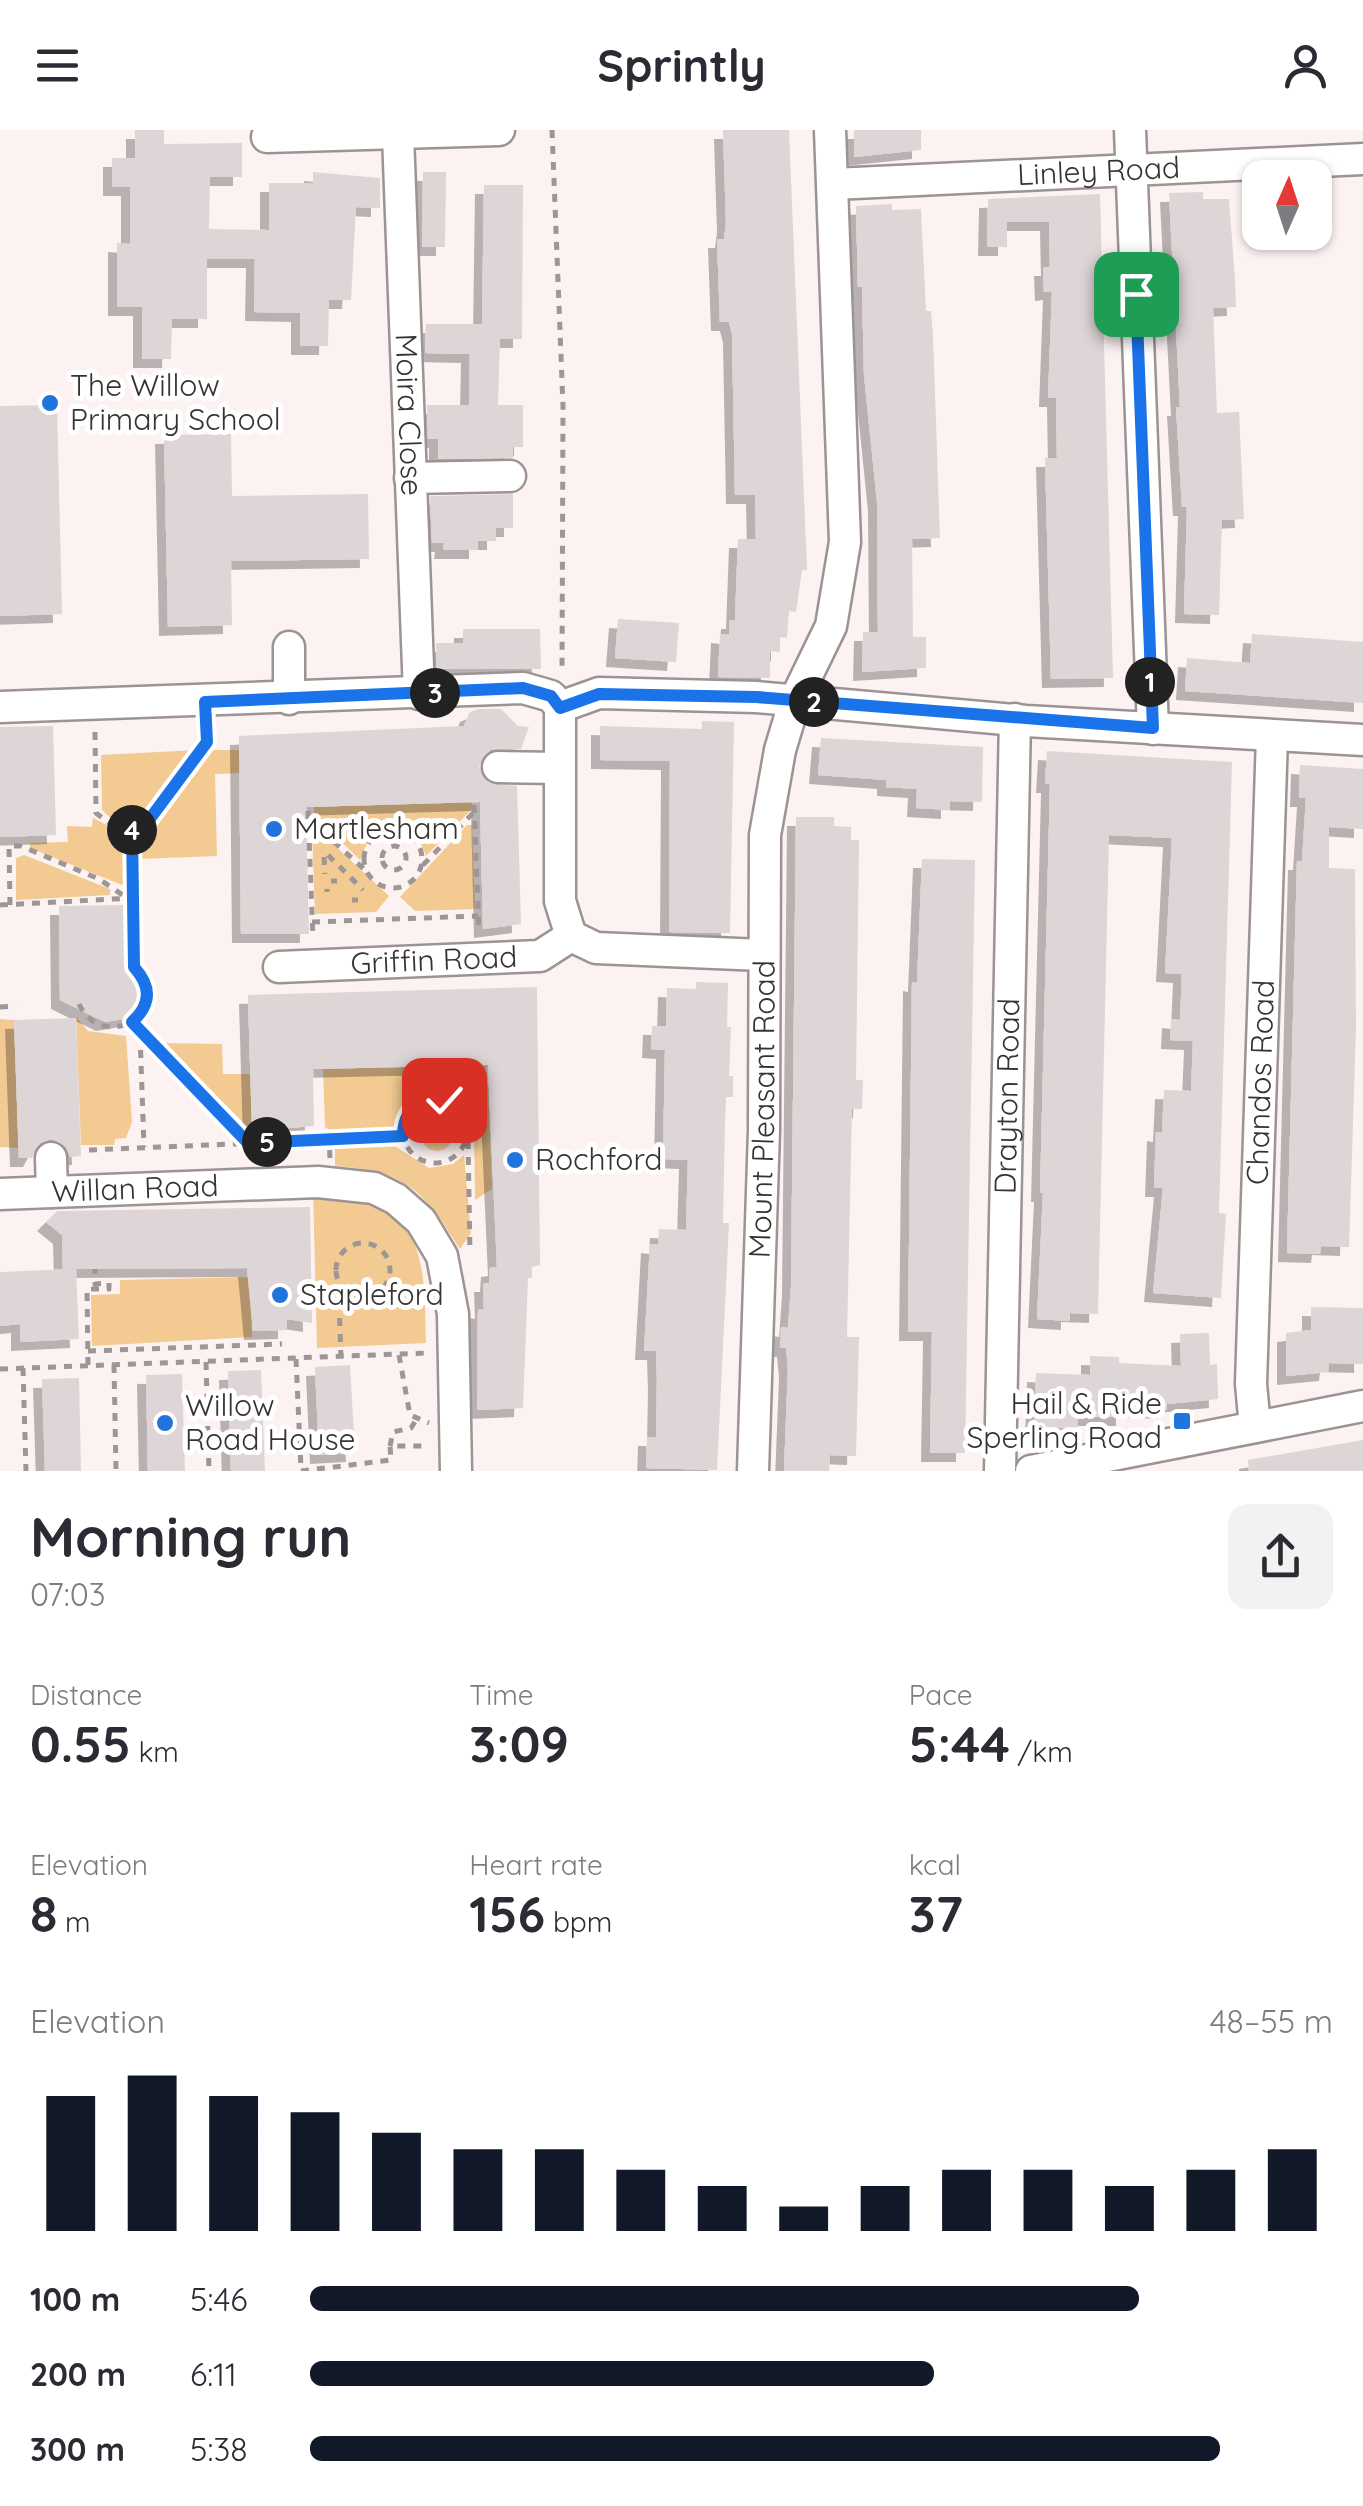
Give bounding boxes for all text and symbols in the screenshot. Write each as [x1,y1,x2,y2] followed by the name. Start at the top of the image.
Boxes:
[597,37,766,93] text: Sprintly
[30,38,85,93] icon: menu
[1278,38,1333,93] icon: person
[1016,148,1181,193] street label: Linley Road
[1242,160,1332,250] north arrow
[1242,160,1332,250] map controls
[1094,252,1179,337] pin
[1109,267,1164,322] icon: arrive
[387,333,432,497] street label: Moira Close
[70,366,281,438] place label: The Willow Primary School
[39,392,61,414] marker: The Willow Primary School
[1125,657,1175,707] pin: 1
[1145,664,1155,699] text: 1
[410,668,460,718] pin: 3
[427,675,443,710] text: 3
[789,677,839,727] pin: 2
[806,684,822,719] text: 2
[107,805,157,855] pin: 4
[294,809,459,847] place label: Martlesham
[124,812,140,847] text: 4
[263,818,285,840] marker: Martlesham
[350,937,518,982] street label: Griffin Road
[740,960,783,1259] street label: Mount Pleasant Road
[1237,979,1282,1185] street label: Chandos Road
[986,998,1027,1195] street label: Drayton Road
[402,1058,487,1143] pin
[417,1073,472,1128] icon: check
[242,1117,292,1167] pin: 5
[259,1124,275,1159] text: 5
[535,1140,663,1178] place label: Rochford
[504,1149,526,1171] marker: Rochford
[51,1166,219,1210] street label: Willan Road
[300,1275,444,1313] place label: Stapleford
[269,1284,291,1306] marker: Stapleford
[966,1384,1162,1456] place label: Hail & Ride Sperling Road
[185,1386,355,1458] place label: Willow Road House
[1171,1410,1193,1432] marker: Hail & Ride Sperling Road
[154,1412,176,1434] marker: Willow Road House
[30,1502,351,1571] text: Morning run
[1228,1504,1333,1609] button: share
[30,1574,106,1614] text: 07:03
[30,1677,142,1712] text: Distance
[469,1677,534,1712] text: Time
[909,1677,973,1712] text: Pace
[30,1712,131,1775] text: 0.55
[469,1712,569,1775] text: 3:09
[909,1712,1010,1775] text: 5:44
[131,1734,179,1769] text: km
[1010,1734,1073,1769] text: /km
[30,1847,148,1882] text: Elevation
[469,1847,603,1882] text: Heart rate
[909,1847,961,1882] text: kcal
[30,1882,57,1945] text: 8
[469,1882,545,1945] text: 156
[909,1882,963,1945] text: 37
[57,1904,91,1939] text: m
[545,1904,612,1939] text: bpm
[30,2001,165,2041] text: Elevation
[1210,2001,1333,2041] text: 48–55 m
[30,2279,120,2319] text: 100 m
[190,2279,248,2319] text: 5:46
[30,2354,126,2394] text: 200 m
[190,2354,237,2394] text: 6:11
[30,2429,125,2469] text: 300 m
[190,2429,247,2469] text: 5:38

